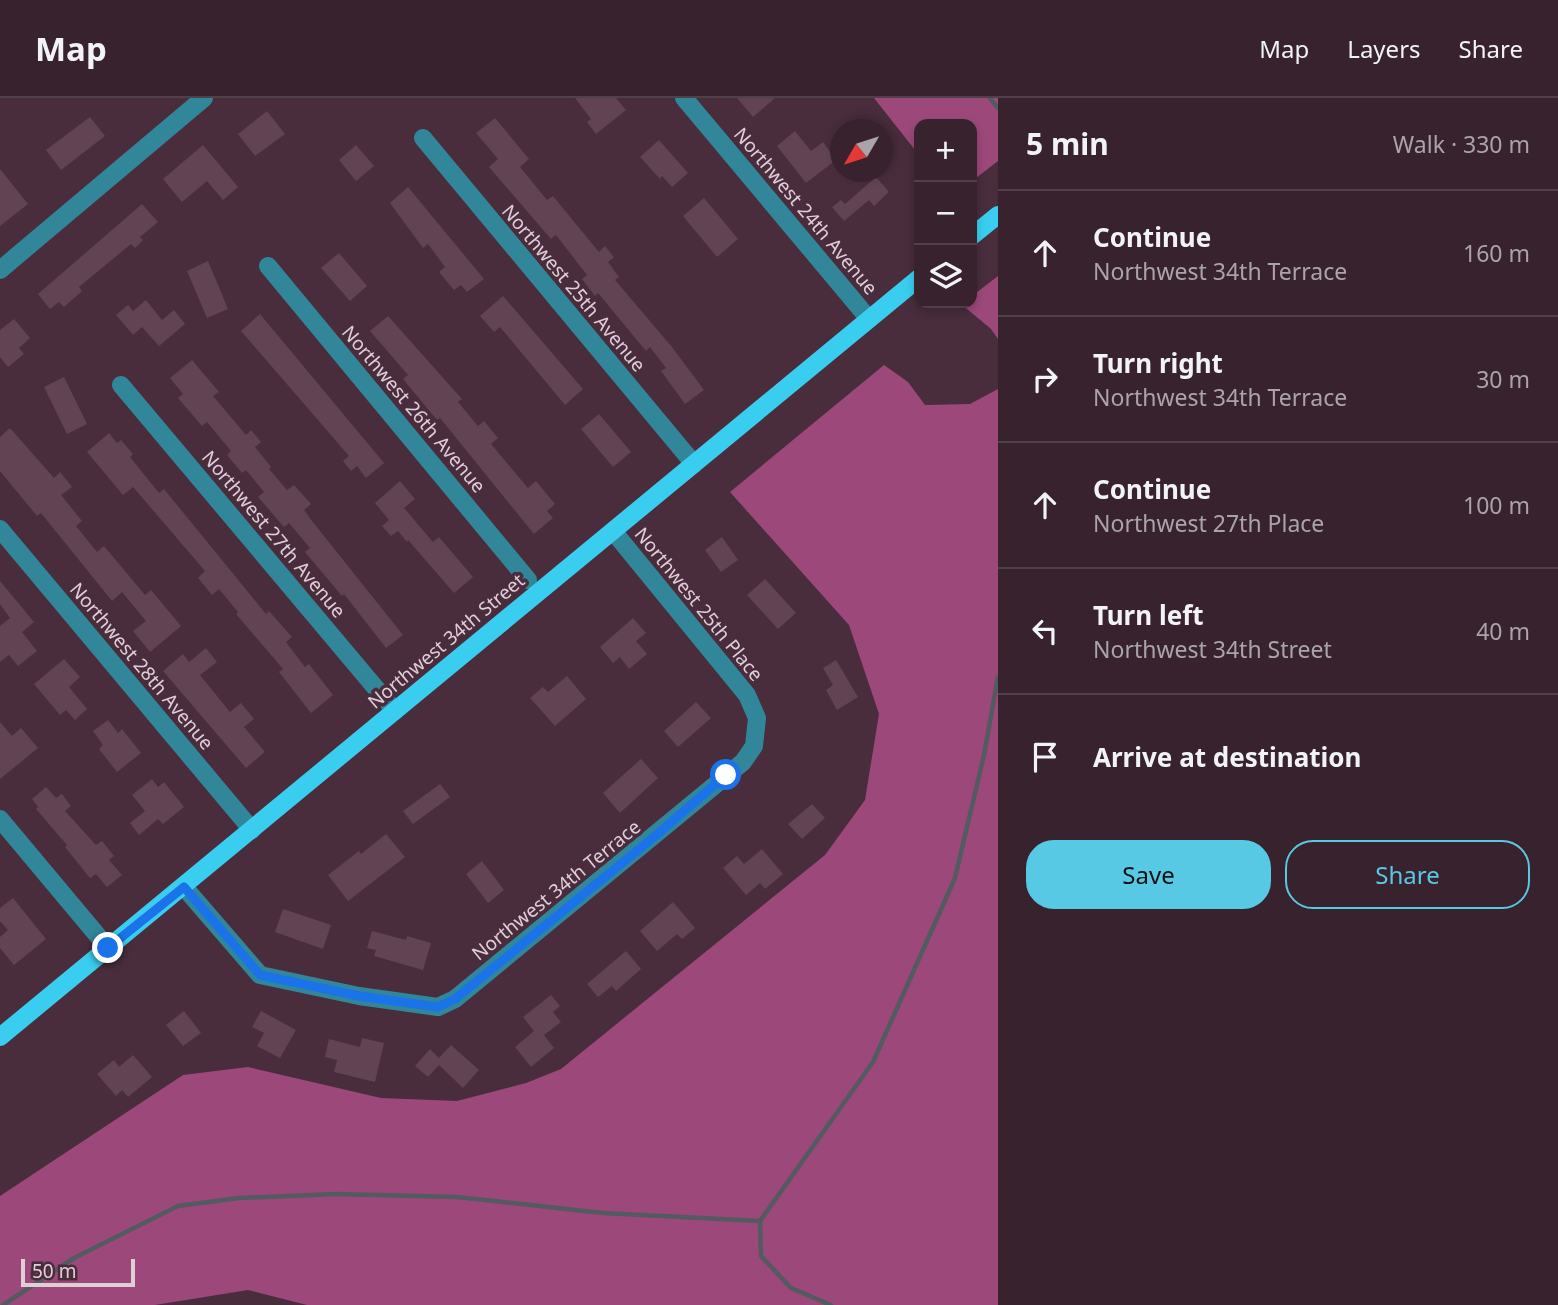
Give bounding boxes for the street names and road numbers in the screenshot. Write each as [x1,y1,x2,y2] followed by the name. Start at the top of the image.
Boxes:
[728,122,884,300] street label: Northwest 24th Avenue
[496,199,652,377] street label: Northwest 25th Avenue
[336,320,492,498] street label: Northwest 26th Avenue
[196,445,352,623] street label: Northwest 27th Avenue
[629,522,769,686] street label: Northwest 25th Place
[362,568,530,714] street label: Northwest 34th Street
[64,577,220,755] street label: Northwest 28th Avenue
[466,814,646,966] street label: Northwest 34th Terrace

